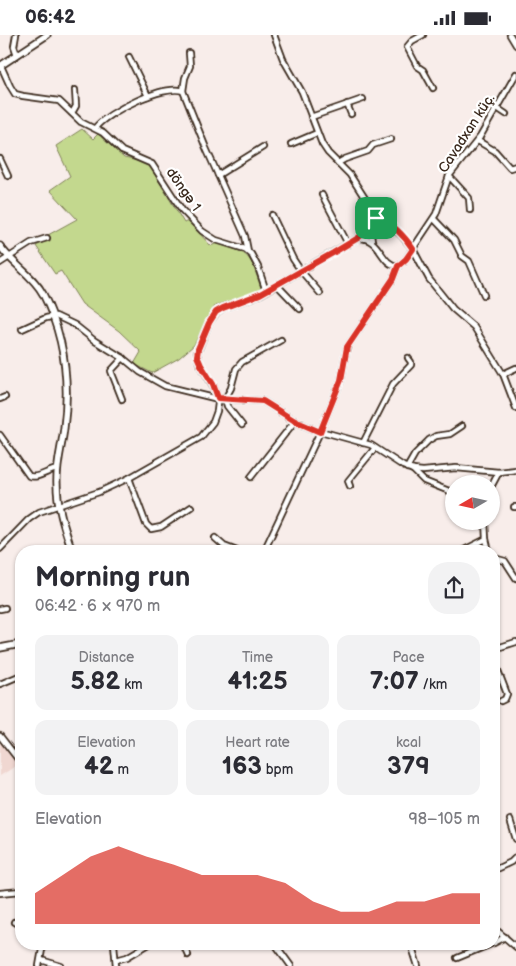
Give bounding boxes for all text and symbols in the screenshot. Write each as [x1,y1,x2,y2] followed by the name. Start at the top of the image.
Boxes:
[25,6,75,29] text: 06:42
[435,90,498,176] street label: Cavadxan küç.
[162,164,205,214] street label: döngə 1
[355,197,397,239] pin
[362,204,390,232] icon: arrive
[445,475,500,530] north arrow
[445,475,500,530] map controls
[35,561,190,594] text: Morning run
[428,562,480,614] button: share
[35,597,160,616] text: 06:42 · 6 × 970 m
[79,649,134,666] text: Distance
[242,649,273,666] text: Time
[393,649,424,666] text: Pace
[70,666,120,697] text: 5.82
[227,666,288,697] text: 41:25
[370,666,419,697] text: 7:07
[120,676,143,693] text: km
[419,676,447,693] text: /km
[77,734,136,751] text: Elevation
[225,734,290,751] text: Heart rate
[396,734,421,751] text: kcal
[84,751,114,782] text: 42
[222,751,262,782] text: 163
[387,751,430,782] text: 379
[114,761,129,778] text: m
[262,761,293,778] text: bpm
[35,810,102,829] text: Elevation
[409,810,480,829] text: 98–105 m

